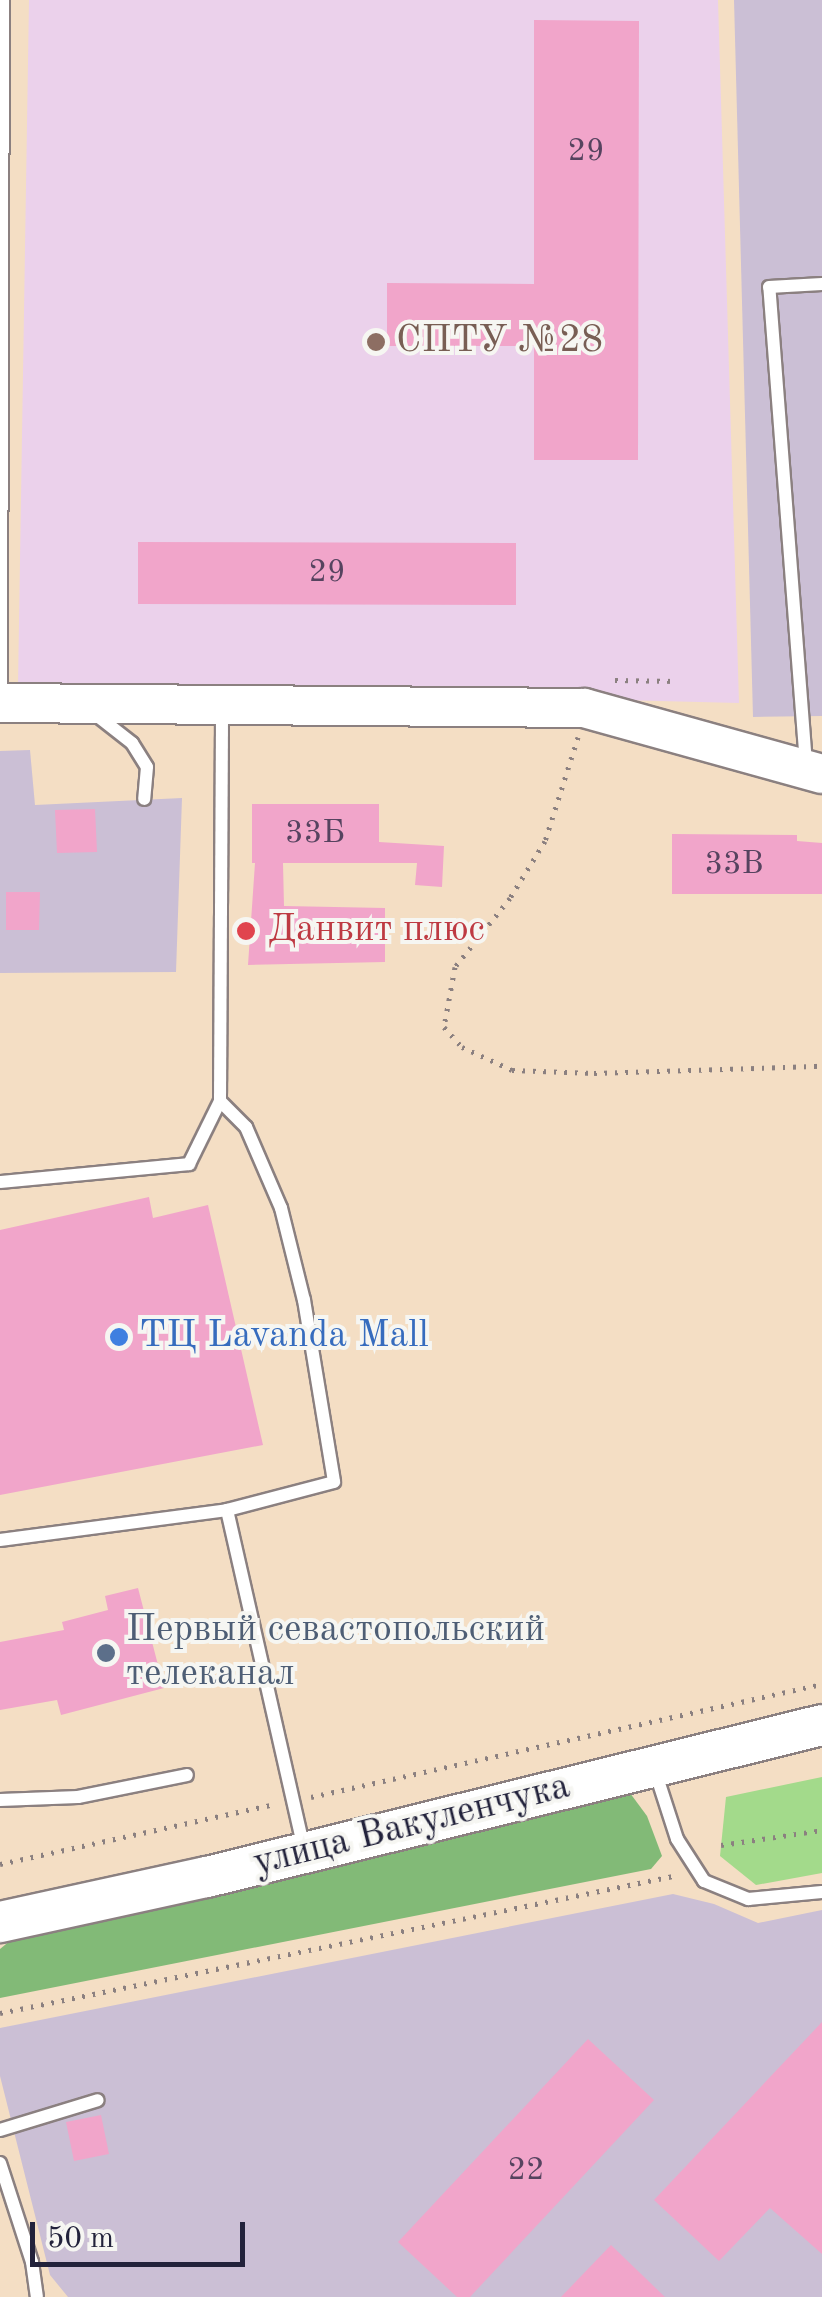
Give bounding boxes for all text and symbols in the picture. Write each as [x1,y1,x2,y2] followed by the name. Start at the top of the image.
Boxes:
[567,133,605,171] house number: 29
[396,319,603,365] place label: СПТУ №28
[365,331,387,353] marker: СПТУ №28
[308,554,346,592] house number: 29
[285,815,345,853] house number: 33Б
[704,846,764,884] house number: 33В
[268,908,485,954] place label: Данвит плюс
[233,918,259,944] marker: Данвит плюс
[139,1314,429,1360] place label: ТЦ Lavanda Mall
[108,1326,130,1348] marker: ТЦ Lavanda Mall
[126,1608,545,1698] place label: Первый севастопольский телеканал
[95,1642,117,1664] marker: Первый севастопольский телеканал
[249,1765,575,1887] street label: улица Вакуленчука
[507,2152,545,2190] house number: 22
[35,2202,250,2264] scale bar
[47,2224,114,2254] text: 50 m

